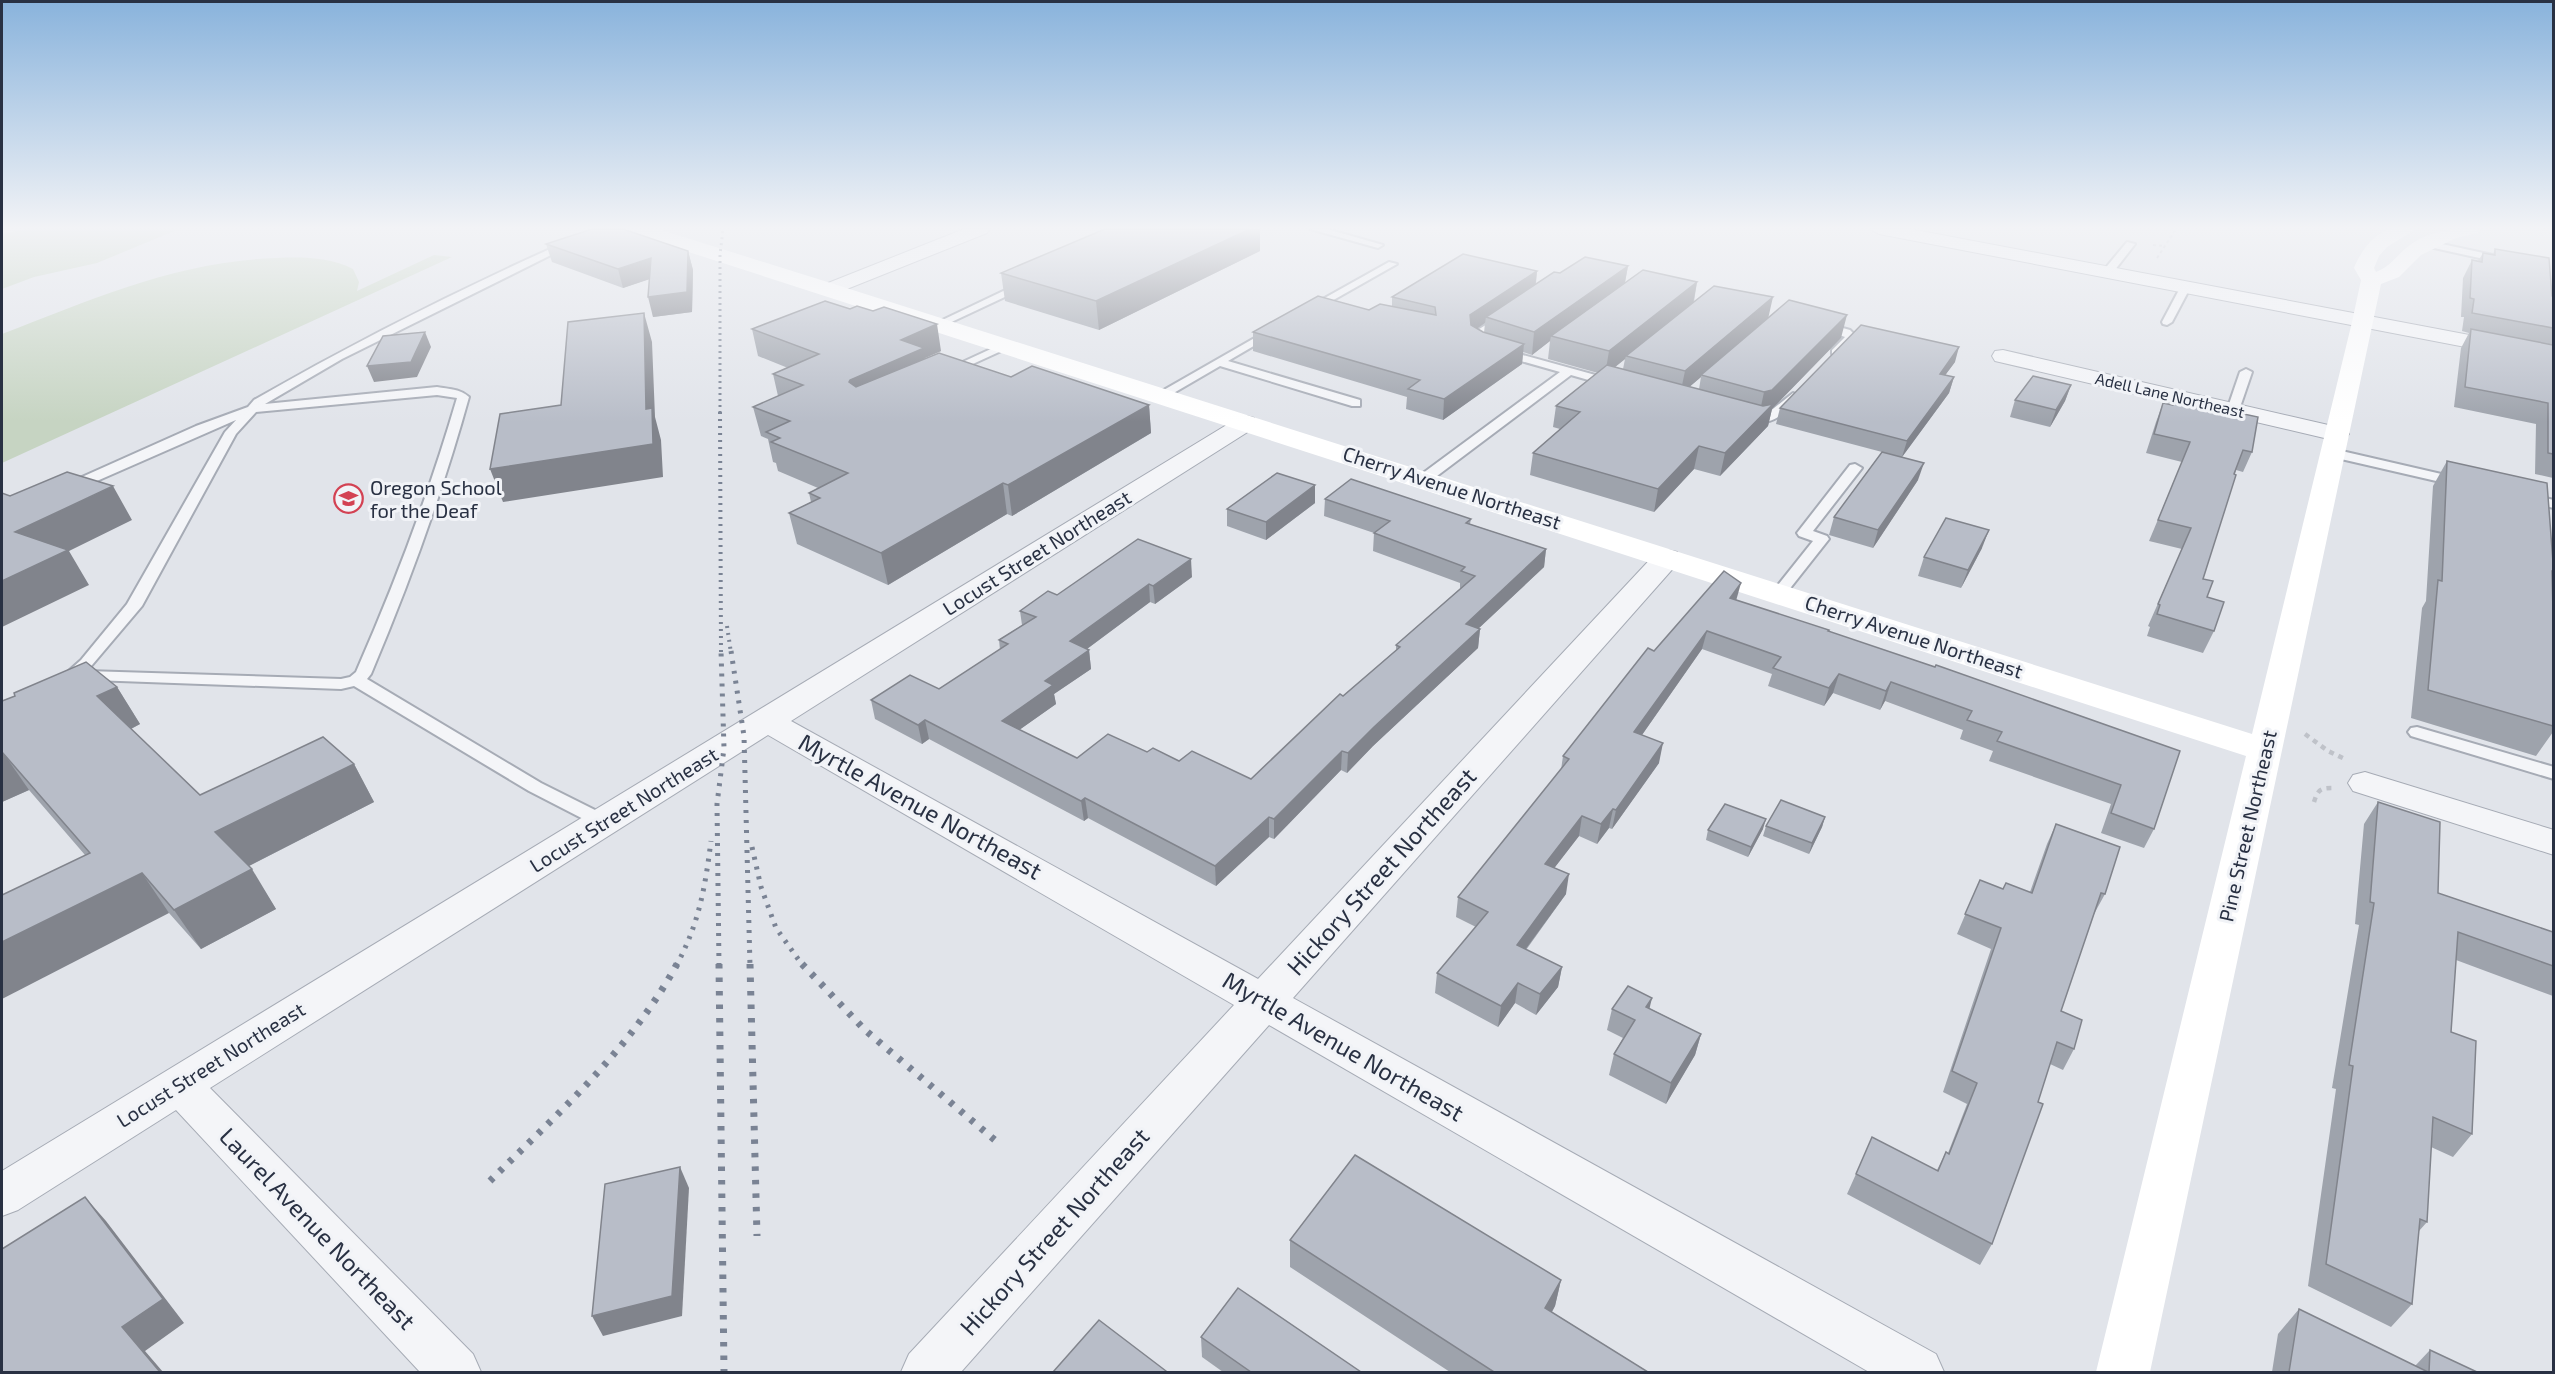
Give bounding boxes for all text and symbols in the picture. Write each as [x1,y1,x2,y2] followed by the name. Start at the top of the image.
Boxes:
[2094,368,2247,421] street label: Adell Lane Northeast
[1340,440,1565,534] street label: Cherry Avenue Northeast
[370,475,502,522] place label: Oregon School for the Deaf
[333,483,365,515] school or university icon: Oregon School for the Deaf
[938,484,1135,620] street label: Locust Street Northeast
[1802,589,2027,683] street label: Cherry Avenue Northeast
[794,727,1047,885] street label: Myrtle Avenue Northeast
[2213,727,2281,924] street label: Pine Street Northeast
[525,741,722,877] street label: Locust Street Northeast
[1280,761,1482,981] street label: Hickory Street Northeast
[1218,965,1470,1127] street label: Myrtle Avenue Northeast
[112,996,309,1132] street label: Locust Street Northeast
[214,1121,422,1335] street label: Laurel Avenue Northeast
[953,1121,1155,1341] street label: Hickory Street Northeast

